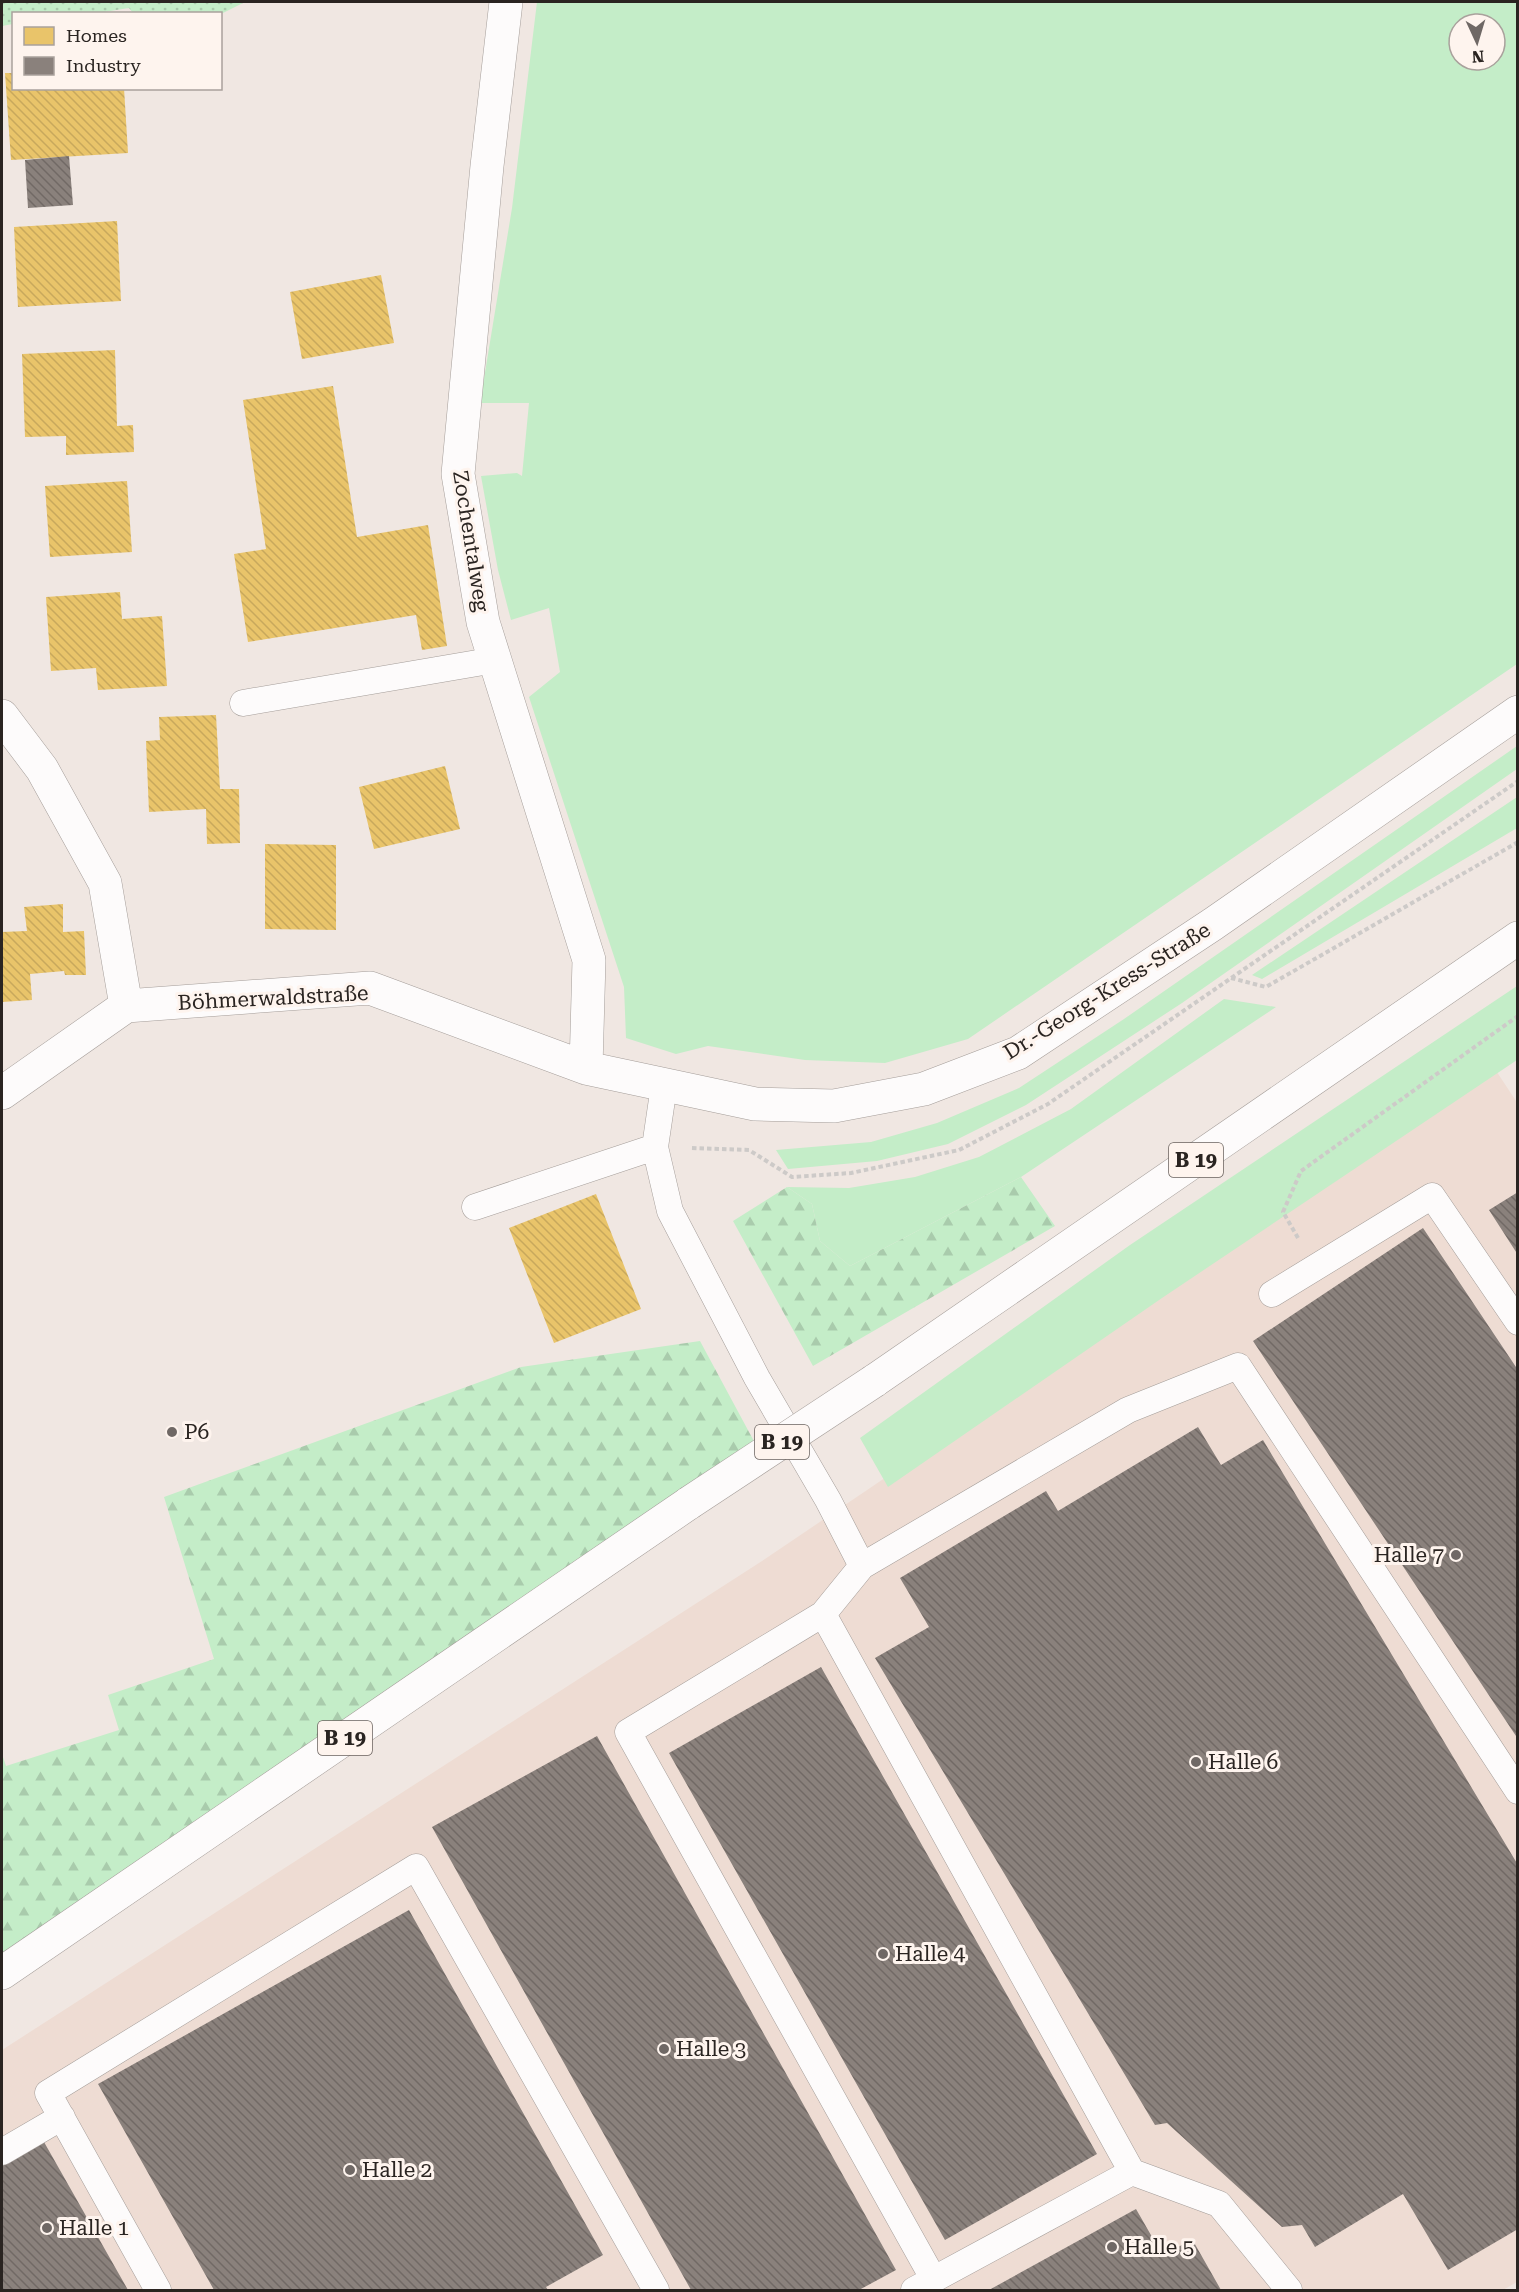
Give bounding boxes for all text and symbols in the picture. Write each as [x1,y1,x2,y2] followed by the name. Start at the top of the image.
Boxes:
[12,12,222,90] legend
[1447,12,1507,72] north arrow
[66,25,127,46] text: Homes
[1471,47,1485,66] text: N
[66,55,141,76] text: Industry
[448,469,494,613] street label: Zochentalweg
[999,917,1215,1065] street label: Dr.-Georg-Kress-Straße
[177,981,369,1015] street label: Böhmerwaldstraße
[1169,1143,1223,1177] road number: B 19
[184,1420,209,1444] place label: P6
[165,1425,179,1439] marker: P6
[755,1425,809,1459] road number: B 19
[1374,1543,1444,1567] place label: Halle 7
[1449,1548,1463,1562] marker: Halle 7
[318,1721,372,1755] road number: B 19
[1208,1750,1278,1774] place label: Halle 6
[1189,1755,1203,1769] marker: Halle 6
[895,1942,965,1966] place label: Halle 4
[876,1947,890,1961] marker: Halle 4
[676,2037,746,2061] place label: Halle 3
[657,2042,671,2056] marker: Halle 3
[362,2158,432,2182] place label: Halle 2
[343,2163,357,2177] marker: Halle 2
[59,2216,129,2240] place label: Halle 1
[40,2221,54,2235] marker: Halle 1
[1124,2235,1194,2259] place label: Halle 5
[1105,2240,1119,2254] marker: Halle 5

